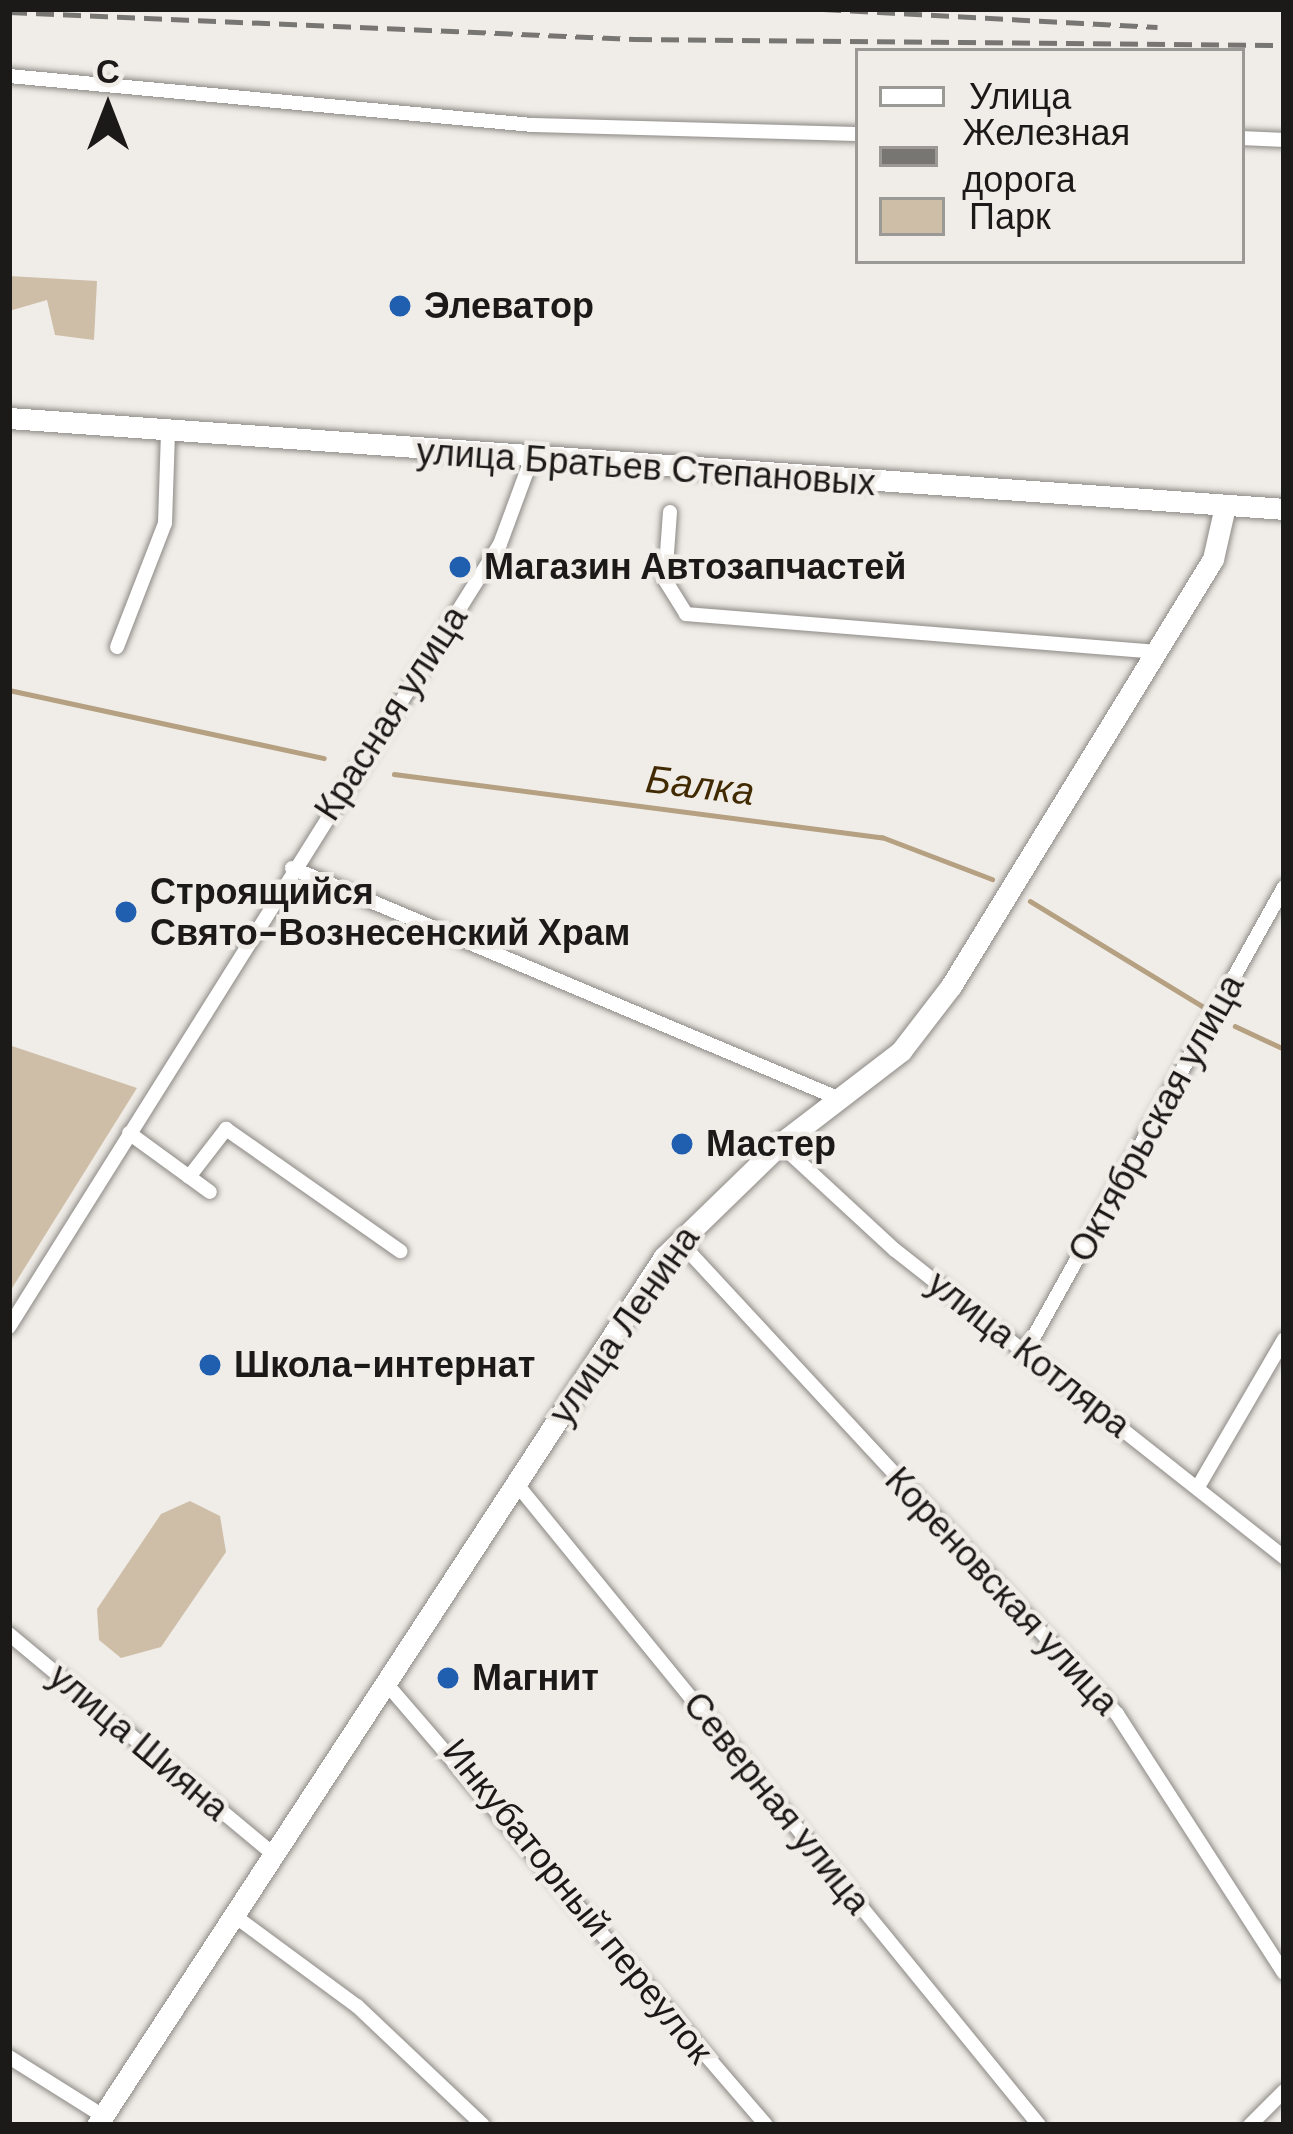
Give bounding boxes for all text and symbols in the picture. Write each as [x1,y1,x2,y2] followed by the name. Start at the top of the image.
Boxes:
[48,48,168,168] north arrow
[855,48,1245,264] legend
[96,50,120,93] text: С
[969,73,1071,120] text: Улица
[962,109,1130,203] text: Железная дорога
[969,193,1051,240] text: Парк
[424,284,594,328] place label: Элеватор
[387,293,413,319] marker: Элеватор
[415,429,877,505] street label: улица Братьев Степановых
[484,545,906,589] place label: Магазин Автозапчастей
[447,554,473,580] marker: Магазин Автозапчастей
[306,598,476,828] street label: Красная улица
[643,756,757,816] water label: Балка
[150,869,630,954] place label: Строящийся Свято-Вознесенский Храм
[113,899,139,925] marker: Строящийся Свято-Вознесенский Храм
[1059,967,1253,1269] street label: Октябрьская улица
[706,1122,836,1166] place label: Мастер
[669,1131,695,1157] marker: Мастер
[540,1218,708,1432] street label: улица Ленина
[919,1262,1139,1446] street label: улица Котляра
[234,1343,535,1387] place label: Школа-интернат
[197,1352,223,1378] marker: Школа-интернат
[876,1458,1128,1724] street label: Кореновская улица
[40,1654,238,1830] street label: улица Шияна
[472,1656,599,1700] place label: Магнит
[435,1665,461,1691] marker: Магнит
[674,1683,880,1923] street label: Северная улица
[434,1730,722,2072] street label: Инкубаторный переулок

